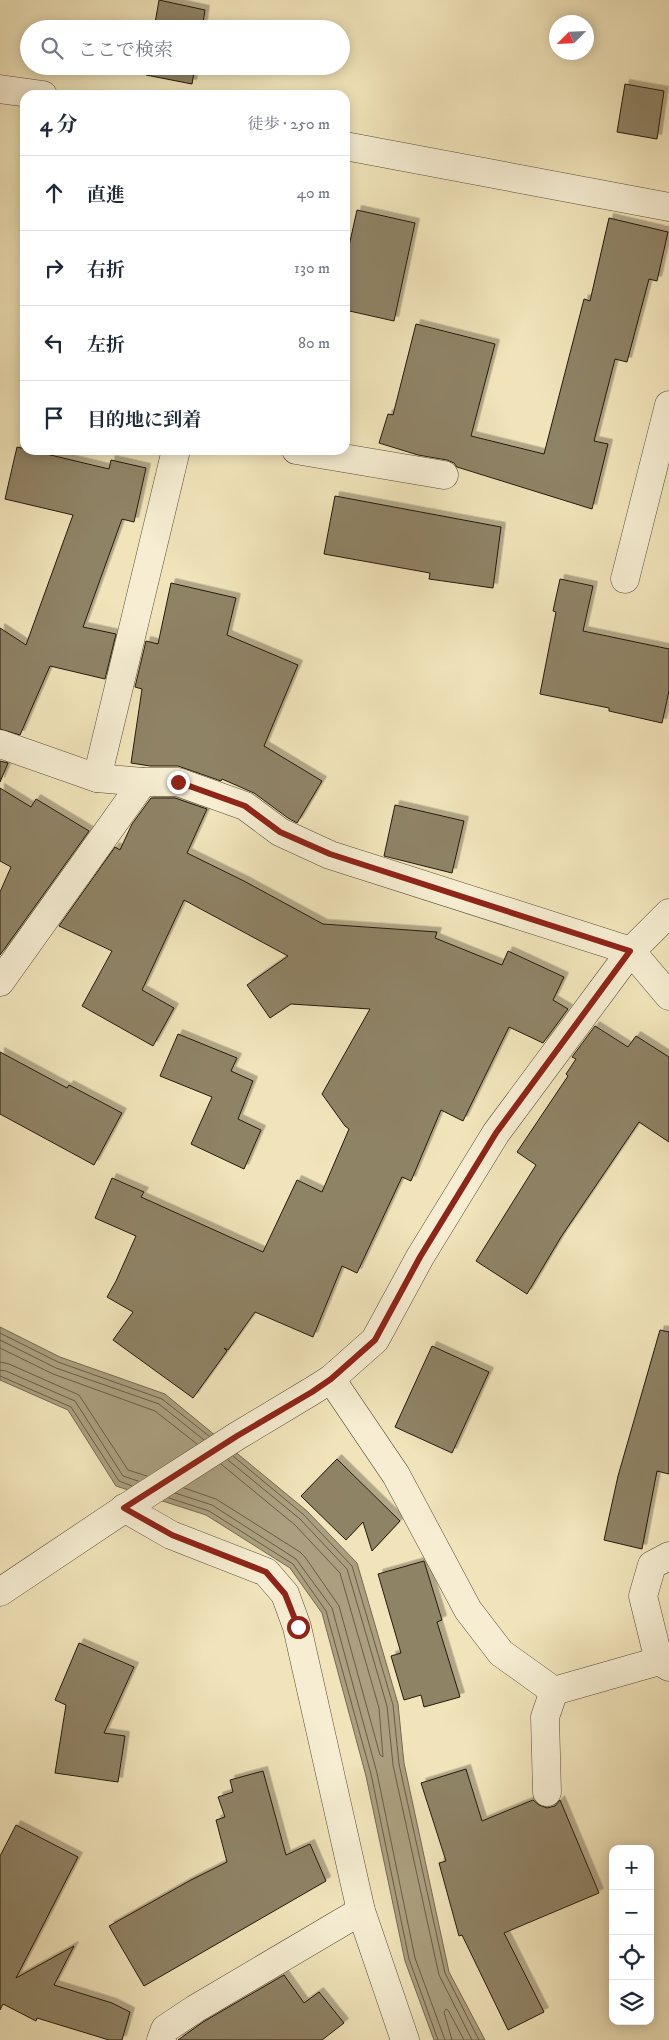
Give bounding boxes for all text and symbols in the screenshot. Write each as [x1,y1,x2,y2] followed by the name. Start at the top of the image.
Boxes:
[549,15,594,60] north arrow
[20,20,350,75] search box
[38,34,66,62] icon: search
[78,39,173,62] text: ここで検索
[40,112,78,138] text: 4 分
[248,114,330,134] text: 徒歩 · 250 m
[40,179,68,207] icon: ahead
[297,183,330,203] text: 40 m
[87,184,125,207] text: 直進
[40,254,68,282] icon: right
[294,258,330,278] text: 130 m
[87,259,125,282] text: 右折
[40,329,68,357] icon: left
[298,333,330,353] text: 80 m
[87,334,125,357] text: 左折
[40,404,68,432] icon: arrive
[87,409,201,432] text: 目的地に到着
[167,771,190,794] route end
[287,1616,310,1639] route start
[609,1845,654,2025] map controls
[609,1845,654,1890] button: +
[609,1890,654,1935] button: −
[609,1935,654,1980] button: locate
[609,1980,654,2025] button: layers

